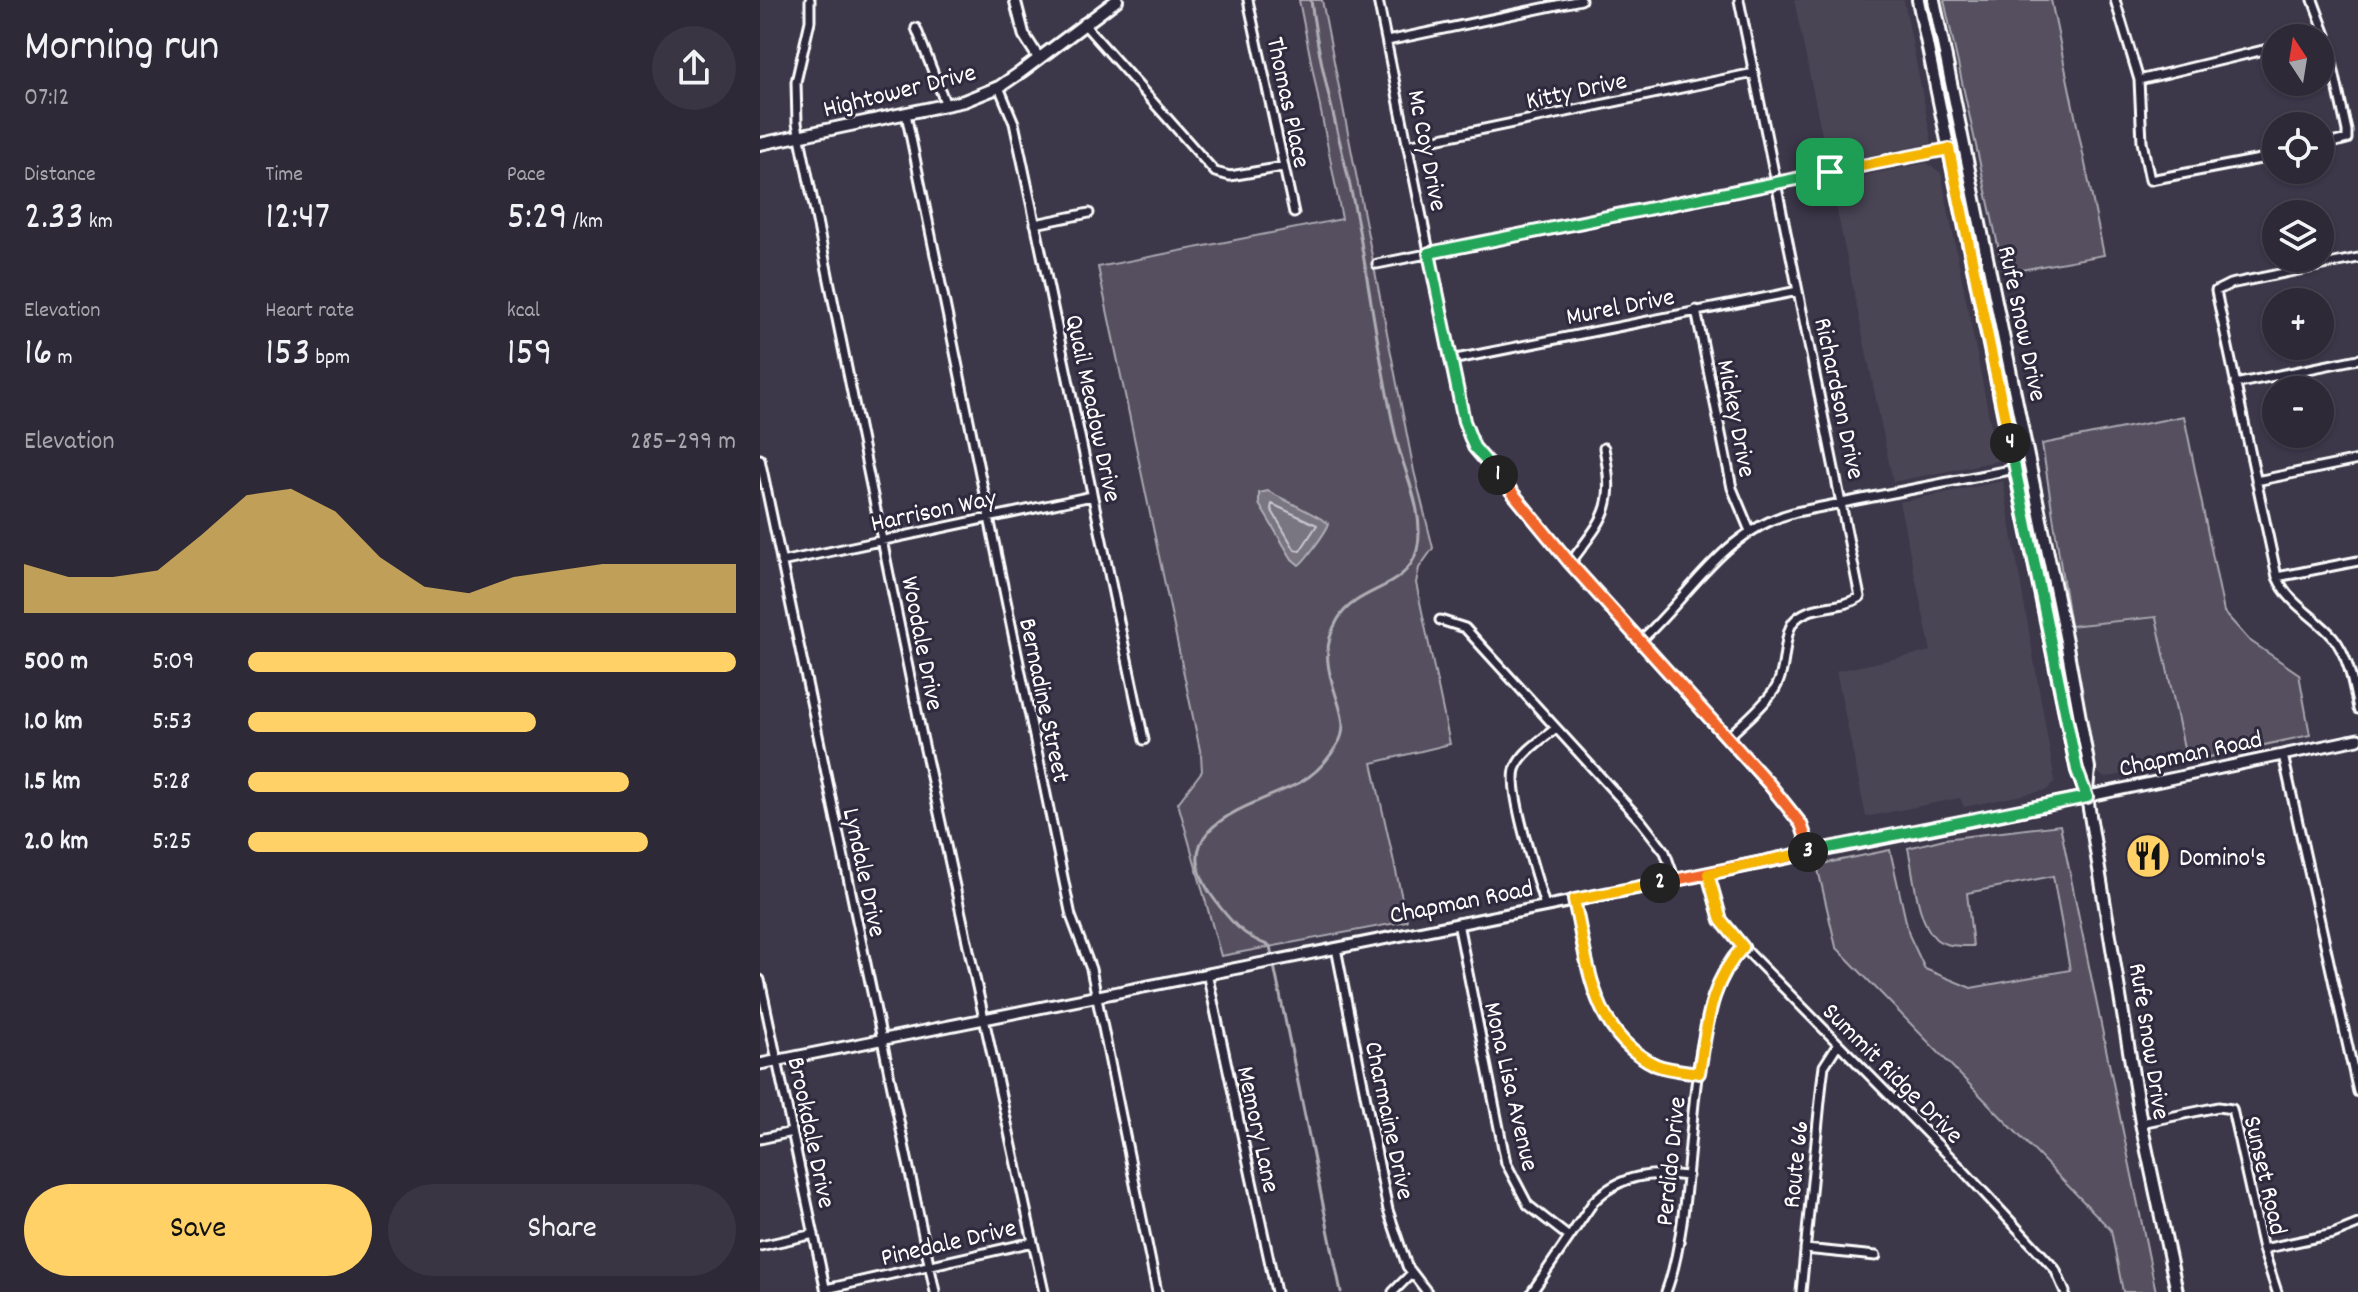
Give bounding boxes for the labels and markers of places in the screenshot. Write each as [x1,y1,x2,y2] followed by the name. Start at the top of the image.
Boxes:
[1796,138,1864,206] pin
[1990,423,2030,463] pin: 4
[1478,455,1518,495] pin: 1
[1788,832,1828,872] pin: 3
[2124,832,2172,880] restaurant icon: Domino's
[2179,841,2266,878] place label: Domino's
[1640,863,1680,903] pin: 2

